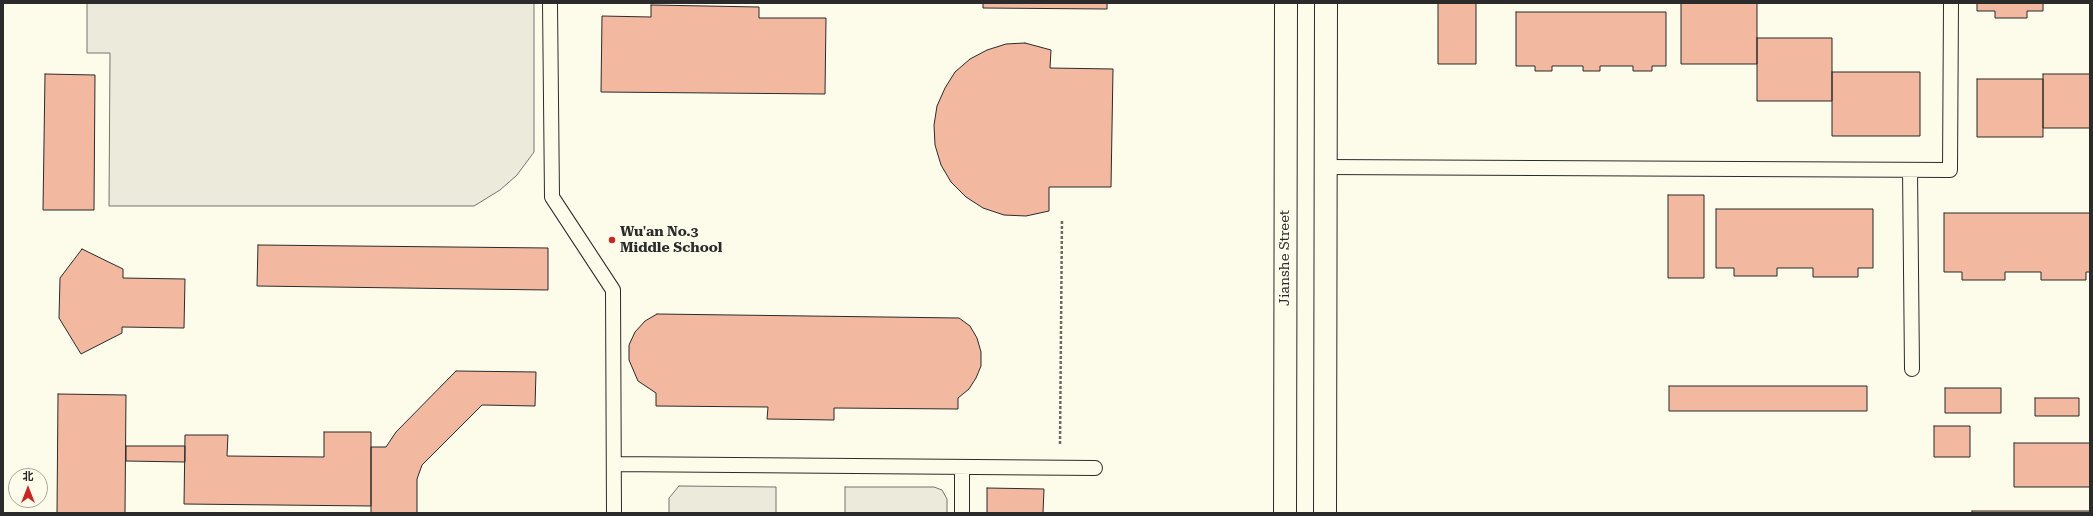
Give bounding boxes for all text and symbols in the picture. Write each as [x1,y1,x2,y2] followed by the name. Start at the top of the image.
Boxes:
[1277,210,1293,306] street label: Jianshe Street
[620,224,722,256] place label: Wu'an No.3 Middle School
[607,235,617,245] marker: Wu'an No.3 Middle School
[8,468,48,508] north arrow
[23,470,34,483] text: 北

